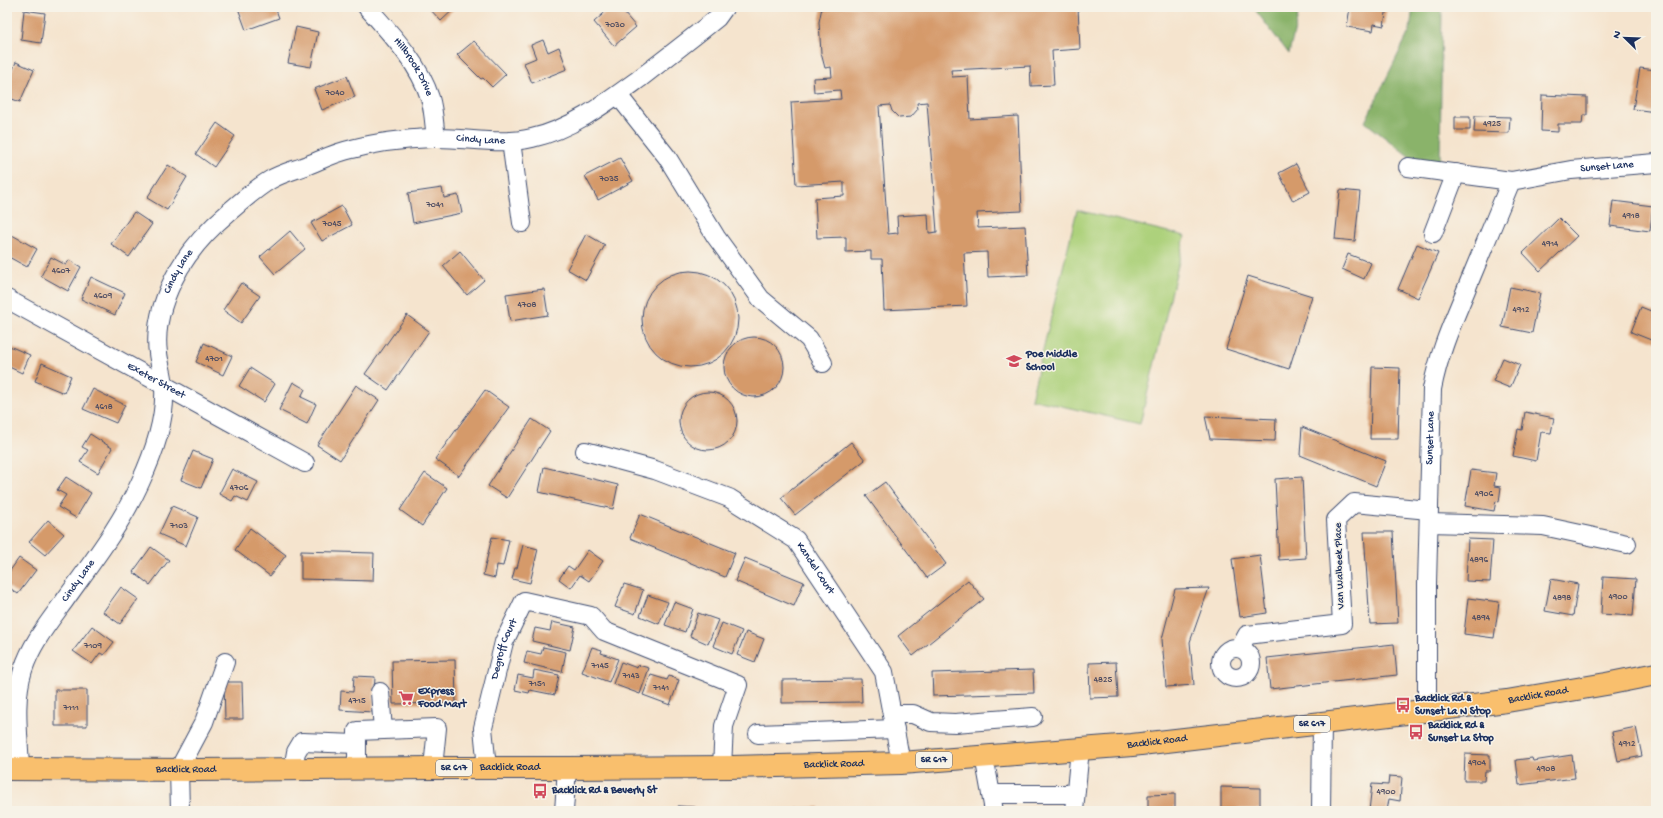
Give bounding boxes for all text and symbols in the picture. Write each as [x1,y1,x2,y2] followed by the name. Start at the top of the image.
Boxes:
[1605,18,1645,58] north arrow
[604,20,625,31] house number: 7030
[1611,29,1625,41] text: N
[391,35,435,98] street label: Hillbrook Drive
[324,88,345,99] house number: 7040
[1483,119,1501,130] house number: 4925
[456,133,505,147] street label: Cindy Lane
[1580,159,1634,175] street label: Sunset Lane
[598,174,619,185] house number: 7035
[425,200,444,211] house number: 7041
[1622,211,1640,222] house number: 4918
[322,219,342,230] house number: 7045
[1542,239,1559,250] house number: 4914
[162,247,196,296] street label: Cindy Lane
[52,266,71,277] house number: 4607
[94,291,113,302] house number: 4609
[518,300,537,311] house number: 4708
[1513,305,1530,316] house number: 4912
[1025,349,1078,374] place label: Poe Middle School
[1005,352,1023,370] school or university icon: Poe Middle School
[205,354,223,365] house number: 4701
[125,360,188,402] street label: Exeter Street
[95,402,113,413] house number: 4618
[1424,411,1437,465] street label: Sunset Lane
[230,483,249,494] house number: 4706
[1475,489,1494,500] house number: 4906
[169,521,188,532] house number: 7103
[1332,522,1348,610] street label: Van Walbeek Place
[793,540,837,598] street label: Kandel Court
[1470,555,1489,566] house number: 4896
[59,557,98,604] street label: Cindy Lane
[1609,592,1628,603] house number: 4900
[1553,593,1571,604] house number: 4898
[1472,613,1491,624] house number: 4894
[489,616,521,682] street label: Degroff Court
[83,641,102,652] house number: 7109
[590,661,609,672] house number: 7145
[621,671,640,682] house number: 7143
[1094,675,1112,686] house number: 4825
[528,679,546,690] house number: 7151
[652,683,669,694] house number: 7141
[1506,684,1571,707] street label: Backlick Road
[417,686,468,711] place label: Express Food Mart
[397,689,415,707] supermarket icon: Express Food Mart
[1414,693,1491,718] place label: Backlick Rd & Sunset La N Stop
[348,696,366,707] house number: 4715
[1394,696,1412,714] bus stop icon: Backlick Rd & Sunset La N Stop
[62,703,79,714] house number: 7111
[1294,716,1330,732] road number: SR 617
[1427,720,1494,745] place label: Backlick Rd & Sunset La Stop
[1407,723,1425,741] bus stop icon: Backlick Rd & Sunset La Stop
[1126,732,1189,751] street label: Backlick Road
[1619,739,1636,750] house number: 4912
[916,752,952,768] road number: SR 617
[803,758,866,771] street label: Backlick Road
[1468,758,1487,769] house number: 4904
[436,760,472,776] road number: SR 617
[479,762,542,774] street label: Backlick Road
[155,764,218,776] street label: Backlick Road
[1537,764,1555,775] house number: 4908
[531,782,549,800] bus stop icon: Backlick Rd & Beverly St
[551,784,658,797] place label: Backlick Rd & Beverly St
[1377,787,1396,798] house number: 4900

